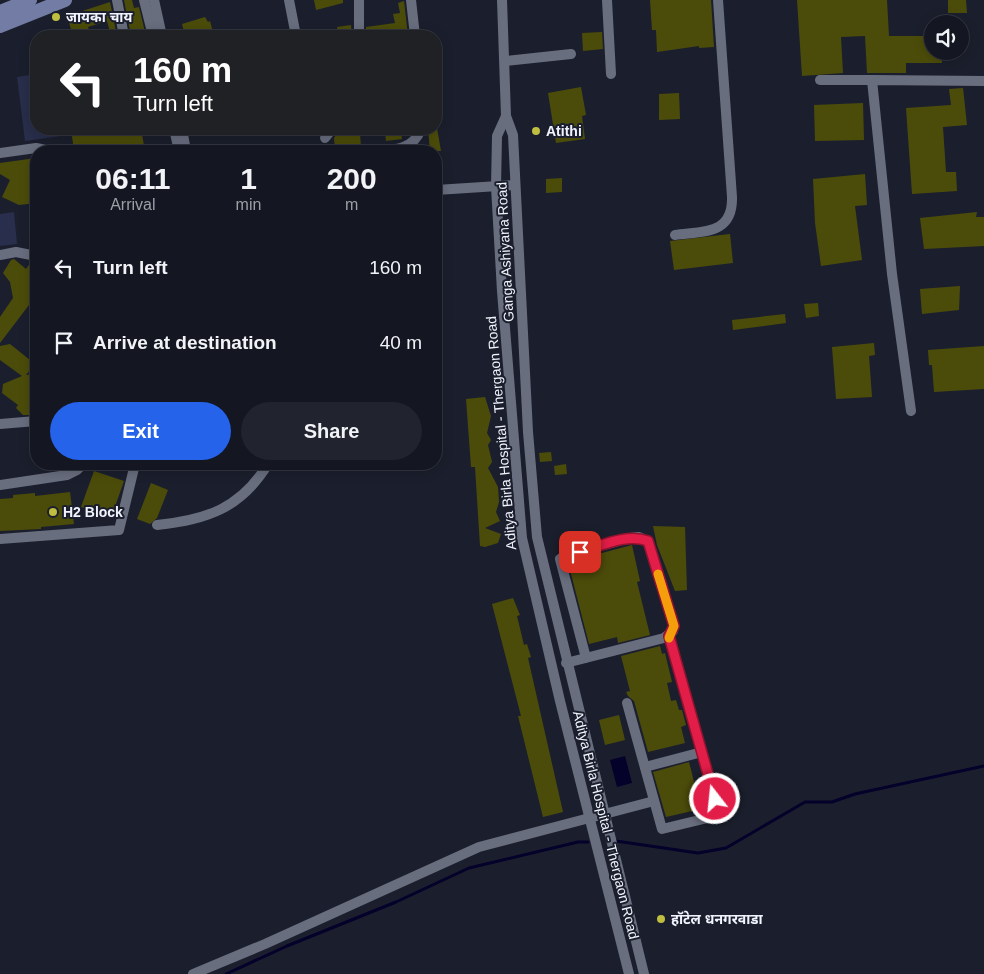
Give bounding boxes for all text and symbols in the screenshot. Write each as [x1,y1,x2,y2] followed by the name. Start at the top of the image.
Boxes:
[66,9,133,25] place label: जायका चाय
[50,11,62,23] marker: जायका चाय
[924,15,969,60] map controls
[924,15,969,60] button: sound
[50,50,115,115] icon: left
[133,50,232,89] text: 160 m
[133,91,213,116] text: Turn left
[546,123,582,139] place label: Atithi
[530,125,542,137] marker: Atithi
[95,162,170,195] text: 06:11
[240,162,257,195] text: 1
[327,162,377,195] text: 200
[493,182,517,322] street label: Ganga Ashiyana Road
[110,196,155,213] text: Arrival
[236,196,261,213] text: min
[345,196,358,213] text: m
[50,254,78,282] icon: left
[93,257,168,278] text: Turn left
[369,257,422,278] text: 160 m
[483,315,519,551] street label: Aditya Birla Hospital - Thergaon Road
[50,329,78,357] icon: arrive
[93,332,277,353] text: Arrive at destination
[380,332,422,353] text: 40 m
[50,402,231,460] button: Exit
[241,402,422,460] button: Share
[63,504,123,520] place label: H2 Block
[47,506,59,518] marker: H2 Block
[559,531,601,573] pin
[566,538,594,566] icon: arrive
[570,709,642,941] street label: Aditya Birla Hospital - Thergaon Road
[688,772,740,824] position arrow
[671,910,763,927] place label: हॉटेल धनगरवाडा
[655,913,667,925] marker: हॉटेल धनगरवाडा

